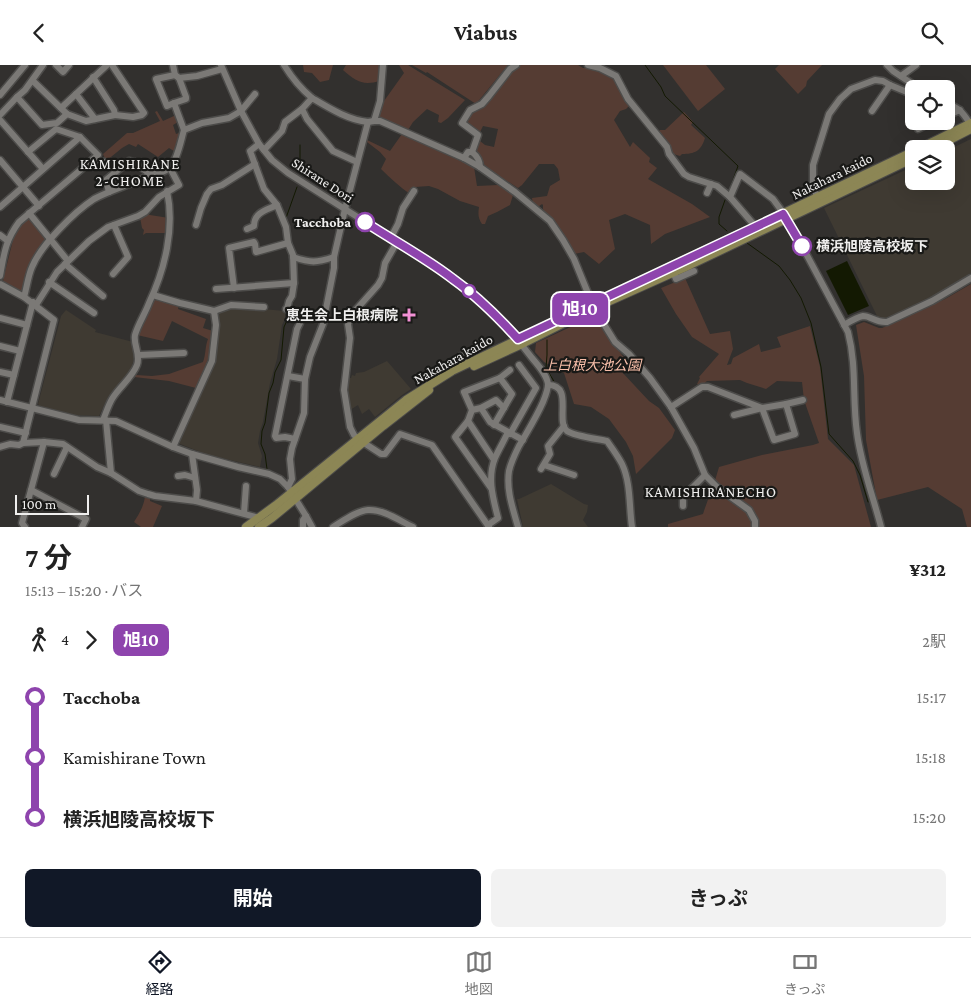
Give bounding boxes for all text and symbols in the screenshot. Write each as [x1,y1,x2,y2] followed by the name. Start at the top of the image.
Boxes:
[25,19,53,47] icon: back
[918,19,946,47] icon: search
[454,20,517,45] text: Viabus
[905,80,955,190] map controls
[905,80,955,130] button: locate
[905,140,955,190] button: layers
[789,150,875,202] street label: Nakahara kaido
[289,154,357,206] street label: Shirane Dori
[80,156,180,189] district label: KAMISHIRANE 2-CHOME
[355,212,375,232] marker: Tacchoba
[294,214,351,230] place label: Tacchoba
[792,236,812,256] marker: 横浜旭陵高校坂下
[816,238,928,254] place label: 横浜旭陵高校坂下
[462,284,476,298] unlabelled marker
[551,293,609,325] line badge: 旭10
[562,299,598,319] text: 旭10
[286,307,398,323] place label: 恵生会上白根病院
[402,308,416,322] marker: 恵生会上白根病院
[411,331,495,387] street label: Nakahara kaido
[543,357,643,373] park label: 上白根大池公園
[645,484,777,500] district label: KAMISHIRANECHO
[15,492,89,515] scale bar
[22,496,56,512] text: 100 m
[25,542,72,573] text: 7 分
[910,559,946,580] text: ¥312
[25,582,143,599] text: 15:13 – 15:20 · バス
[25,626,53,654] icon: walk
[77,626,105,654] icon: forward
[123,630,159,650] text: 旭10
[61,631,69,648] text: 4
[922,633,946,650] text: 2駅
[63,687,140,708] text: Tacchoba
[917,689,946,706] text: 15:17
[63,747,206,768] text: Kamishirane Town
[916,749,946,766] text: 15:18
[63,809,215,830] text: 横浜旭陵高校坂下
[913,809,946,826] text: 15:20
[25,869,481,927] button: 開始
[491,869,946,927] button: きっぷ
[146,948,174,998] tab: 経路
[465,948,493,998] tab: 地図
[784,948,825,998] tab: きっぷ

